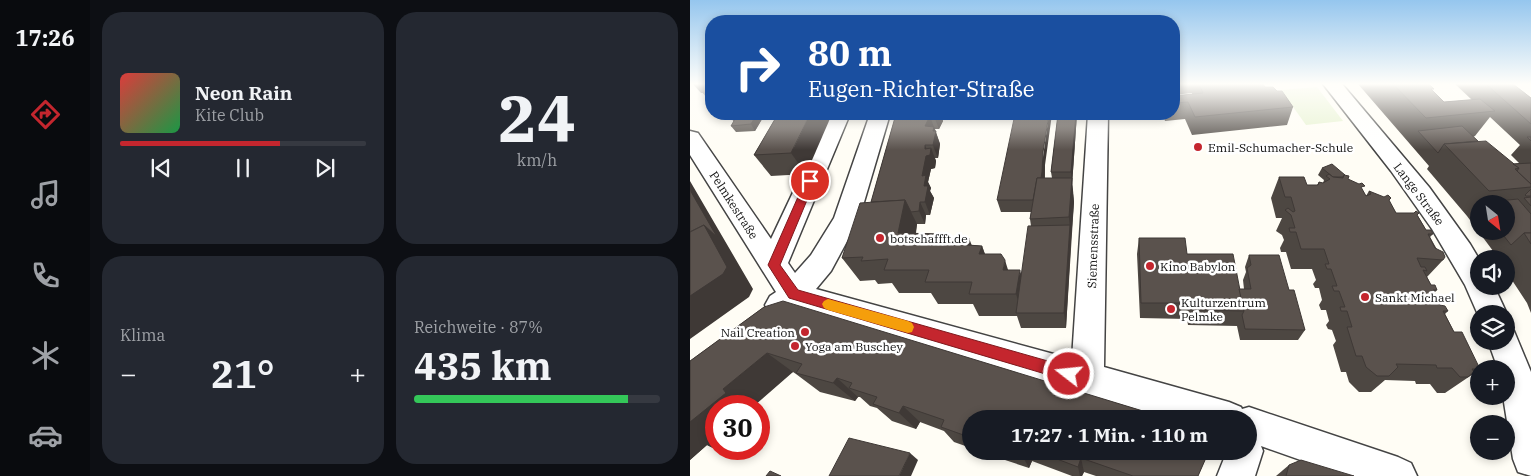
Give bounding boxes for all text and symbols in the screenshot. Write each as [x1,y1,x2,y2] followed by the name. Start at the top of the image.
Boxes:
[15,23,75,52] text: 17:26
[808,30,892,76] text: 80 m
[725,35,790,100] icon: right
[808,74,1035,103] text: Eugen-Richter-Straße
[498,75,576,160] text: 24
[195,81,292,105] text: Neon Rain
[28,97,63,132] icon: directions
[195,105,264,125] text: Kite Club
[1208,140,1353,155] place label: Emil-Schumacher-Schule
[1192,141,1204,153] marker: Emil-Schumacher-Schule
[517,150,557,170] text: km/h
[147,154,175,182] icon: previous
[229,154,257,182] icon: pause
[311,154,339,182] icon: next
[789,160,831,202] pin
[1391,160,1447,228] street label: Lange Straße
[796,167,824,195] icon: arrive
[706,168,762,242] street label: Pelmkestraße
[28,177,63,212] icon: music
[1470,195,1515,240] north arrow
[1470,195,1515,460] map controls
[1084,203,1102,289] street label: Siemensstraße
[890,231,968,246] place label: botschaffft.de
[874,232,886,244] marker: botschaffft.de
[1470,250,1515,295] button: sound
[28,258,63,293] icon: phone
[1160,259,1236,274] place label: Kino Babylon
[1144,260,1156,272] marker: Kino Babylon
[1375,290,1455,305] place label: Sankt Michael
[1359,291,1371,303] marker: Sankt Michael
[1181,295,1266,324] place label: Kulturzentrum Pelmke
[1165,303,1177,315] marker: Kulturzentrum Pelmke
[1470,305,1515,350] button: layers
[414,317,543,337] text: Reichweite · 87%
[120,325,165,345] text: Klima
[721,325,795,340] place label: Nail Creation
[799,326,811,338] marker: Nail Creation
[28,338,63,373] icon: climate
[805,339,903,354] place label: Yoga am Buschey
[789,340,801,352] marker: Yoga am Buschey
[414,341,552,390] text: 435 km
[1042,347,1094,399] position arrow
[211,349,275,398] text: 21°
[120,355,137,392] text: −
[349,355,366,392] text: +
[1470,360,1515,405] button: +
[705,395,770,460] speed limit sign: 30
[1470,415,1515,460] button: −
[28,418,63,453] icon: car
[1011,423,1208,447] text: 17:27 · 1 Min. · 110 m

